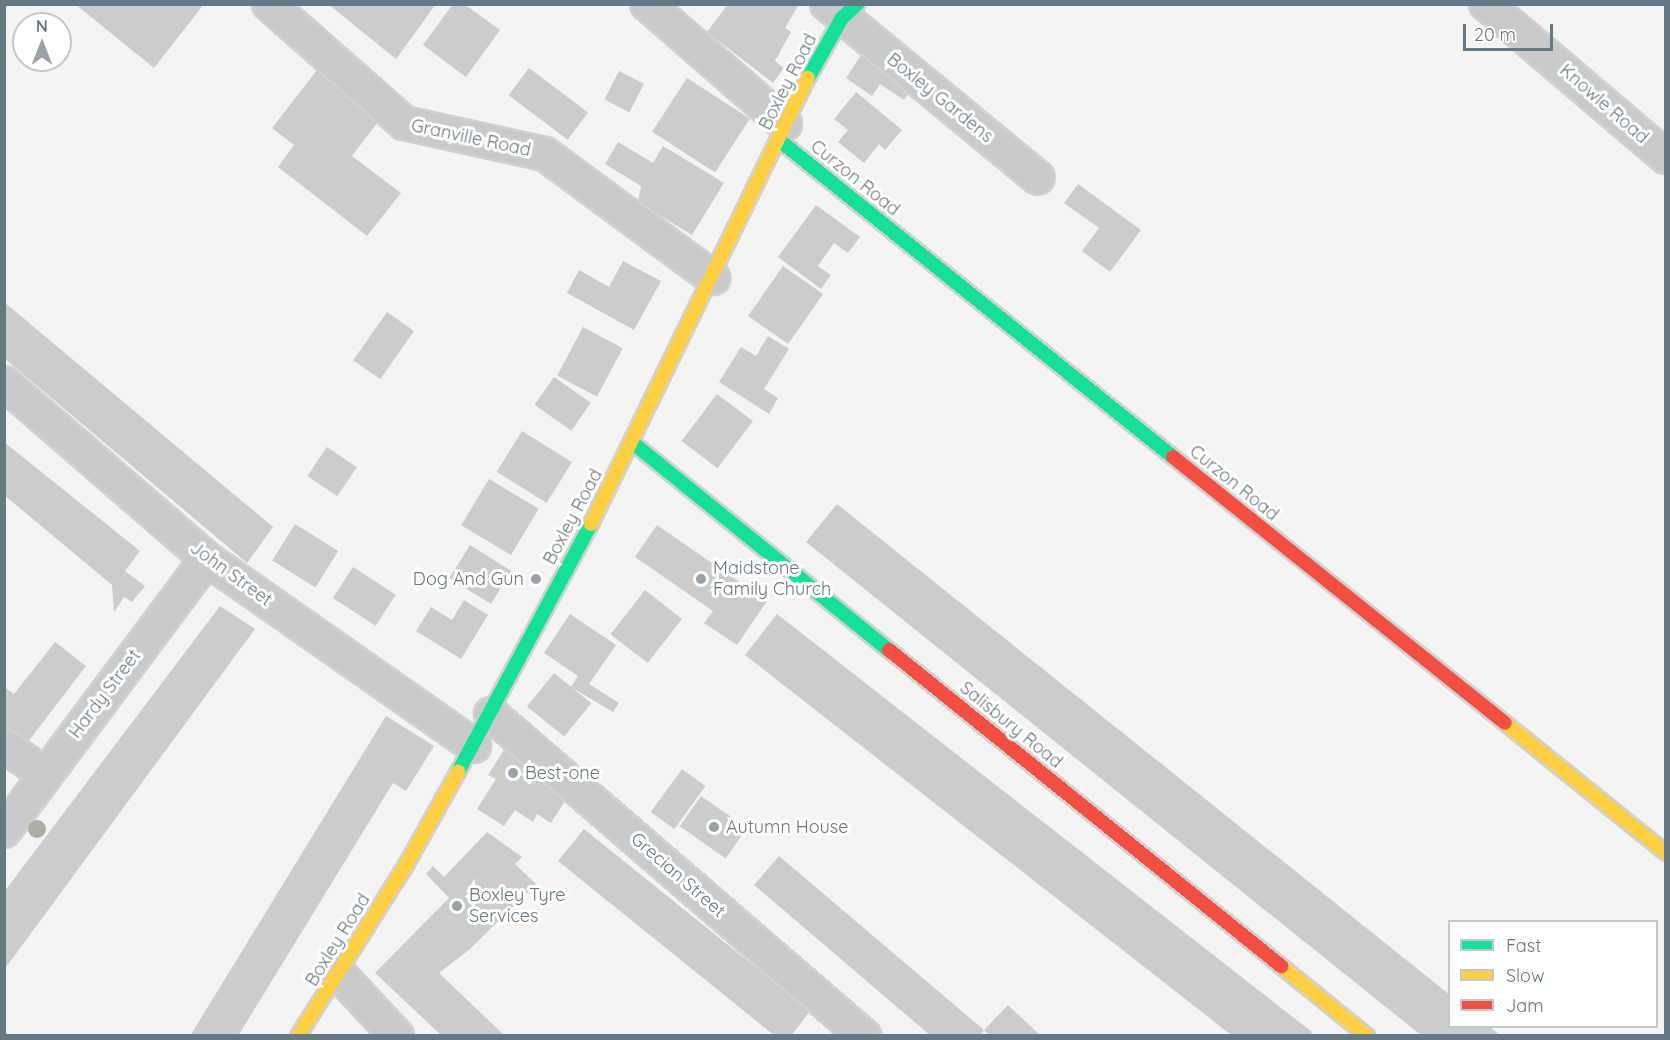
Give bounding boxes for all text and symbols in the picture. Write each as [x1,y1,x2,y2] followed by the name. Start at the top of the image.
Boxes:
[12,12,72,72] north arrow
[1466,12,1556,50] scale bar
[36,16,48,36] text: N
[1474,23,1516,46] text: 20 m
[755,30,821,134] street label: Boxley Road
[883,49,997,147] street label: Boxley Gardens
[1555,60,1653,148] street label: Knowle Road
[409,115,533,161] street label: Granville Road
[806,136,904,220] street label: Curzon Road
[1185,441,1283,525] street label: Curzon Road
[539,466,607,568] street label: Boxley Road
[186,537,276,611] street label: John Street
[713,558,831,600] place label: Maidstone Family Church
[413,568,524,590] place label: Dog And Gun
[529,572,543,586] marker: Dog And Gun
[694,572,708,586] marker: Maidstone Family Church
[65,645,145,743] street label: Hardy Street
[956,677,1066,773] street label: Salisbury Road
[525,762,600,784] place label: Best-one
[506,766,520,780] marker: Best-one
[726,816,848,838] place label: Autumn House
[707,820,721,834] marker: Autumn House
[626,828,730,922] street label: Grecian Street
[469,885,565,928] place label: Boxley Tyre Services
[301,890,375,990] street label: Boxley Road
[450,899,464,913] marker: Boxley Tyre Services
[1448,920,1658,1028] legend
[1506,934,1541,957] text: Fast
[1506,964,1544,987] text: Slow
[1506,994,1544,1017] text: Jam

